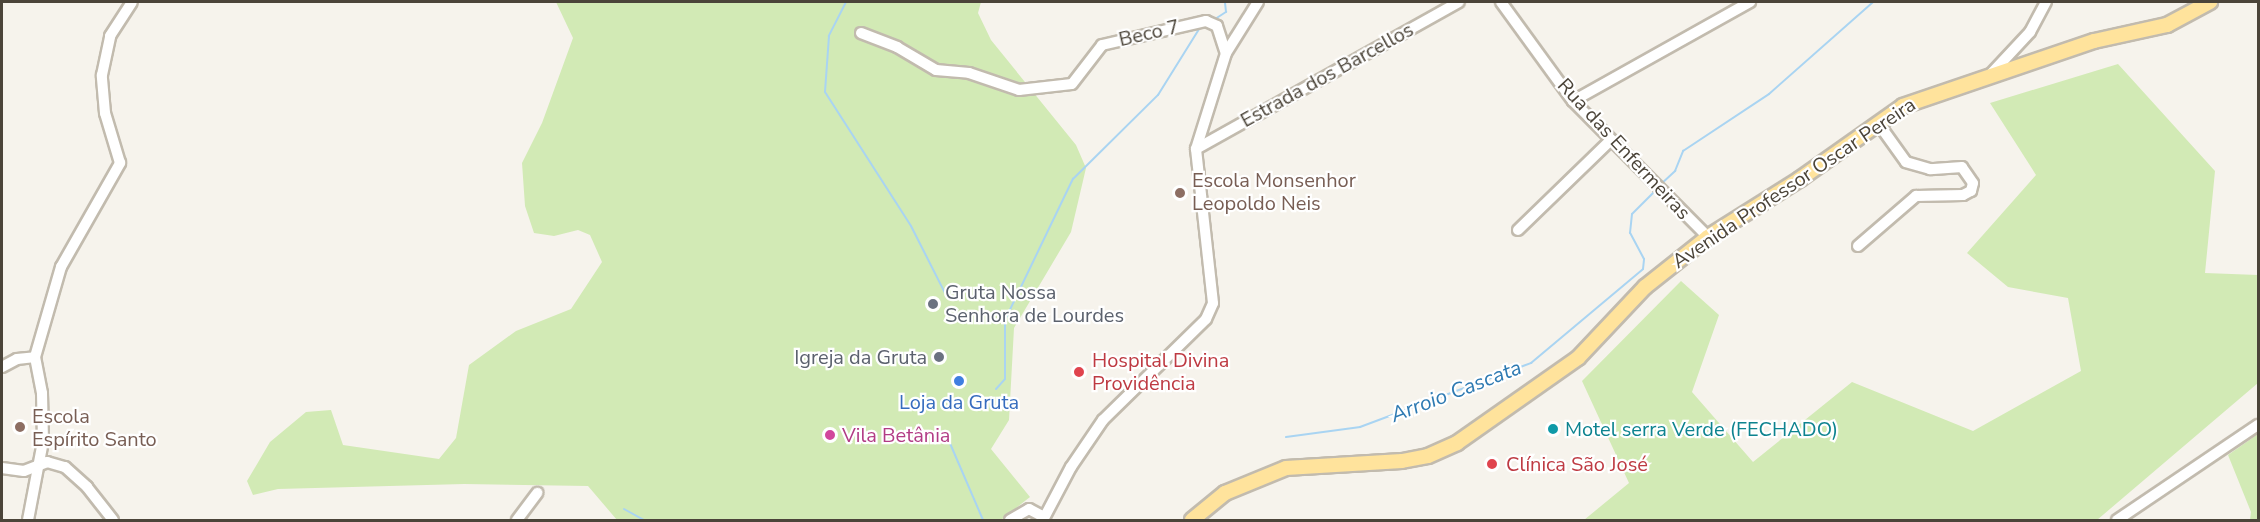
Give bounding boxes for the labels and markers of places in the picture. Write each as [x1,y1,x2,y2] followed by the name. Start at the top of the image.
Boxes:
[1192,169,1356,216] place label: Escola Monsenhor Leopoldo Neis
[1173,186,1187,200] marker: Escola Monsenhor Leopoldo Neis
[945,280,1124,327] place label: Gruta Nossa Senhora de Lourdes
[926,297,940,311] marker: Gruta Nossa Senhora de Lourdes
[794,345,927,369] place label: Igreja da Gruta
[1092,348,1229,395] place label: Hospital Divina Providência
[932,350,946,364] marker: Igreja da Gruta
[1070,363,1088,381] marker: Hospital Divina Providência
[952,374,966,388] marker: Loja da Gruta
[899,390,1019,414] place label: Loja da Gruta
[32,404,157,451] place label: Escola Espírito Santo
[1565,417,1838,441] place label: Motel serra Verde (FECHADO)
[13,420,27,434] marker: Escola Espírito Santo
[1546,422,1560,436] marker: Motel serra Verde (FECHADO)
[842,423,950,447] place label: Vila Betânia
[823,428,837,442] marker: Vila Betânia
[1506,452,1648,476] place label: Clínica São José
[1483,455,1501,473] marker: Clínica São José

